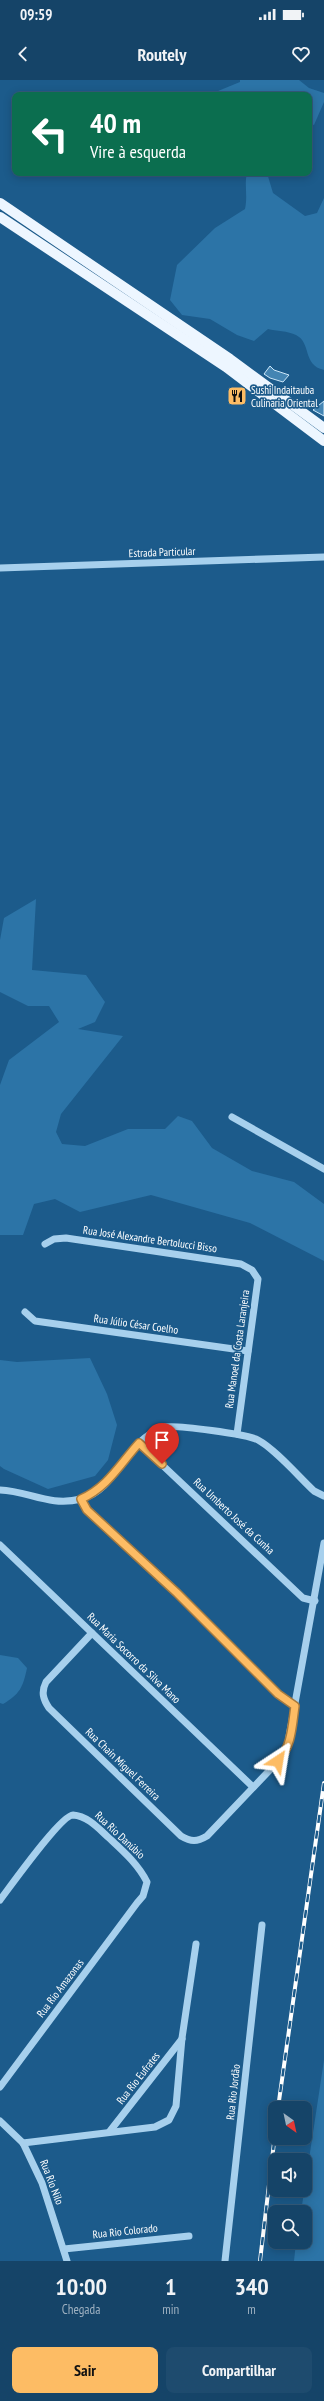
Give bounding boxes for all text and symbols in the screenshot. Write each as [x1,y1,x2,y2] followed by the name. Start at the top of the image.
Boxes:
[20,5,52,24] text: 09:59
[12,43,34,65] icon: back
[138,43,186,66] text: Routely
[290,43,312,65] icon: heart
[90,104,141,141] text: 40 m
[24,108,76,160] icon: left
[90,140,186,163] text: Vire à esquerda
[251,383,318,410] place label: Sushi Indaitauba Culinaria Oriental
[226,385,248,407] restaurant icon: Sushi Indaitauba Culinaria Oriental
[128,544,196,560] street label: Estrada Particular
[82,1223,218,1255] street label: Rua José Alexandre Bertolucci Bisso
[222,1289,252,1409] street label: Rua Manoel da Costa Laranjeira
[93,1311,179,1337] street label: Rua Júlio César Coelho
[145,1423,179,1464] pin
[151,1429,173,1451] icon: arrive
[191,1475,277,1557] street label: Rua Umberto José da Cunha
[84,1610,184,1706] street label: Rua Maria Socorro da Silva Mano
[83,1725,163,1803] street label: Rua Chain Miguel Ferreira
[257,1740,299,1782] position arrow
[92,1808,148,1862] street label: Rua Rio Danúbio
[33,1956,87,2020] street label: Rua Rio Amazonas
[113,2049,163,2107] street label: Rua Rio Eufrates
[223,2063,243,2121] street label: Rua Rio Jordão
[268,2101,312,2145] north arrow
[268,2101,312,2249] map controls
[268,2153,312,2197] button: sound
[37,2157,67,2207] street label: Rua Rio Nilo
[268,2205,312,2249] button: search
[92,2221,158,2241] street label: Rua Rio Colorado
[55,2271,107,2302] text: 10:00
[165,2271,176,2302] text: 1
[234,2271,269,2302] text: 340
[62,2301,100,2318] text: Chegada
[162,2301,179,2318] text: min
[247,2301,256,2318] text: m
[12,2347,158,2393] button: Sair
[166,2347,312,2393] button: Compartilhar

